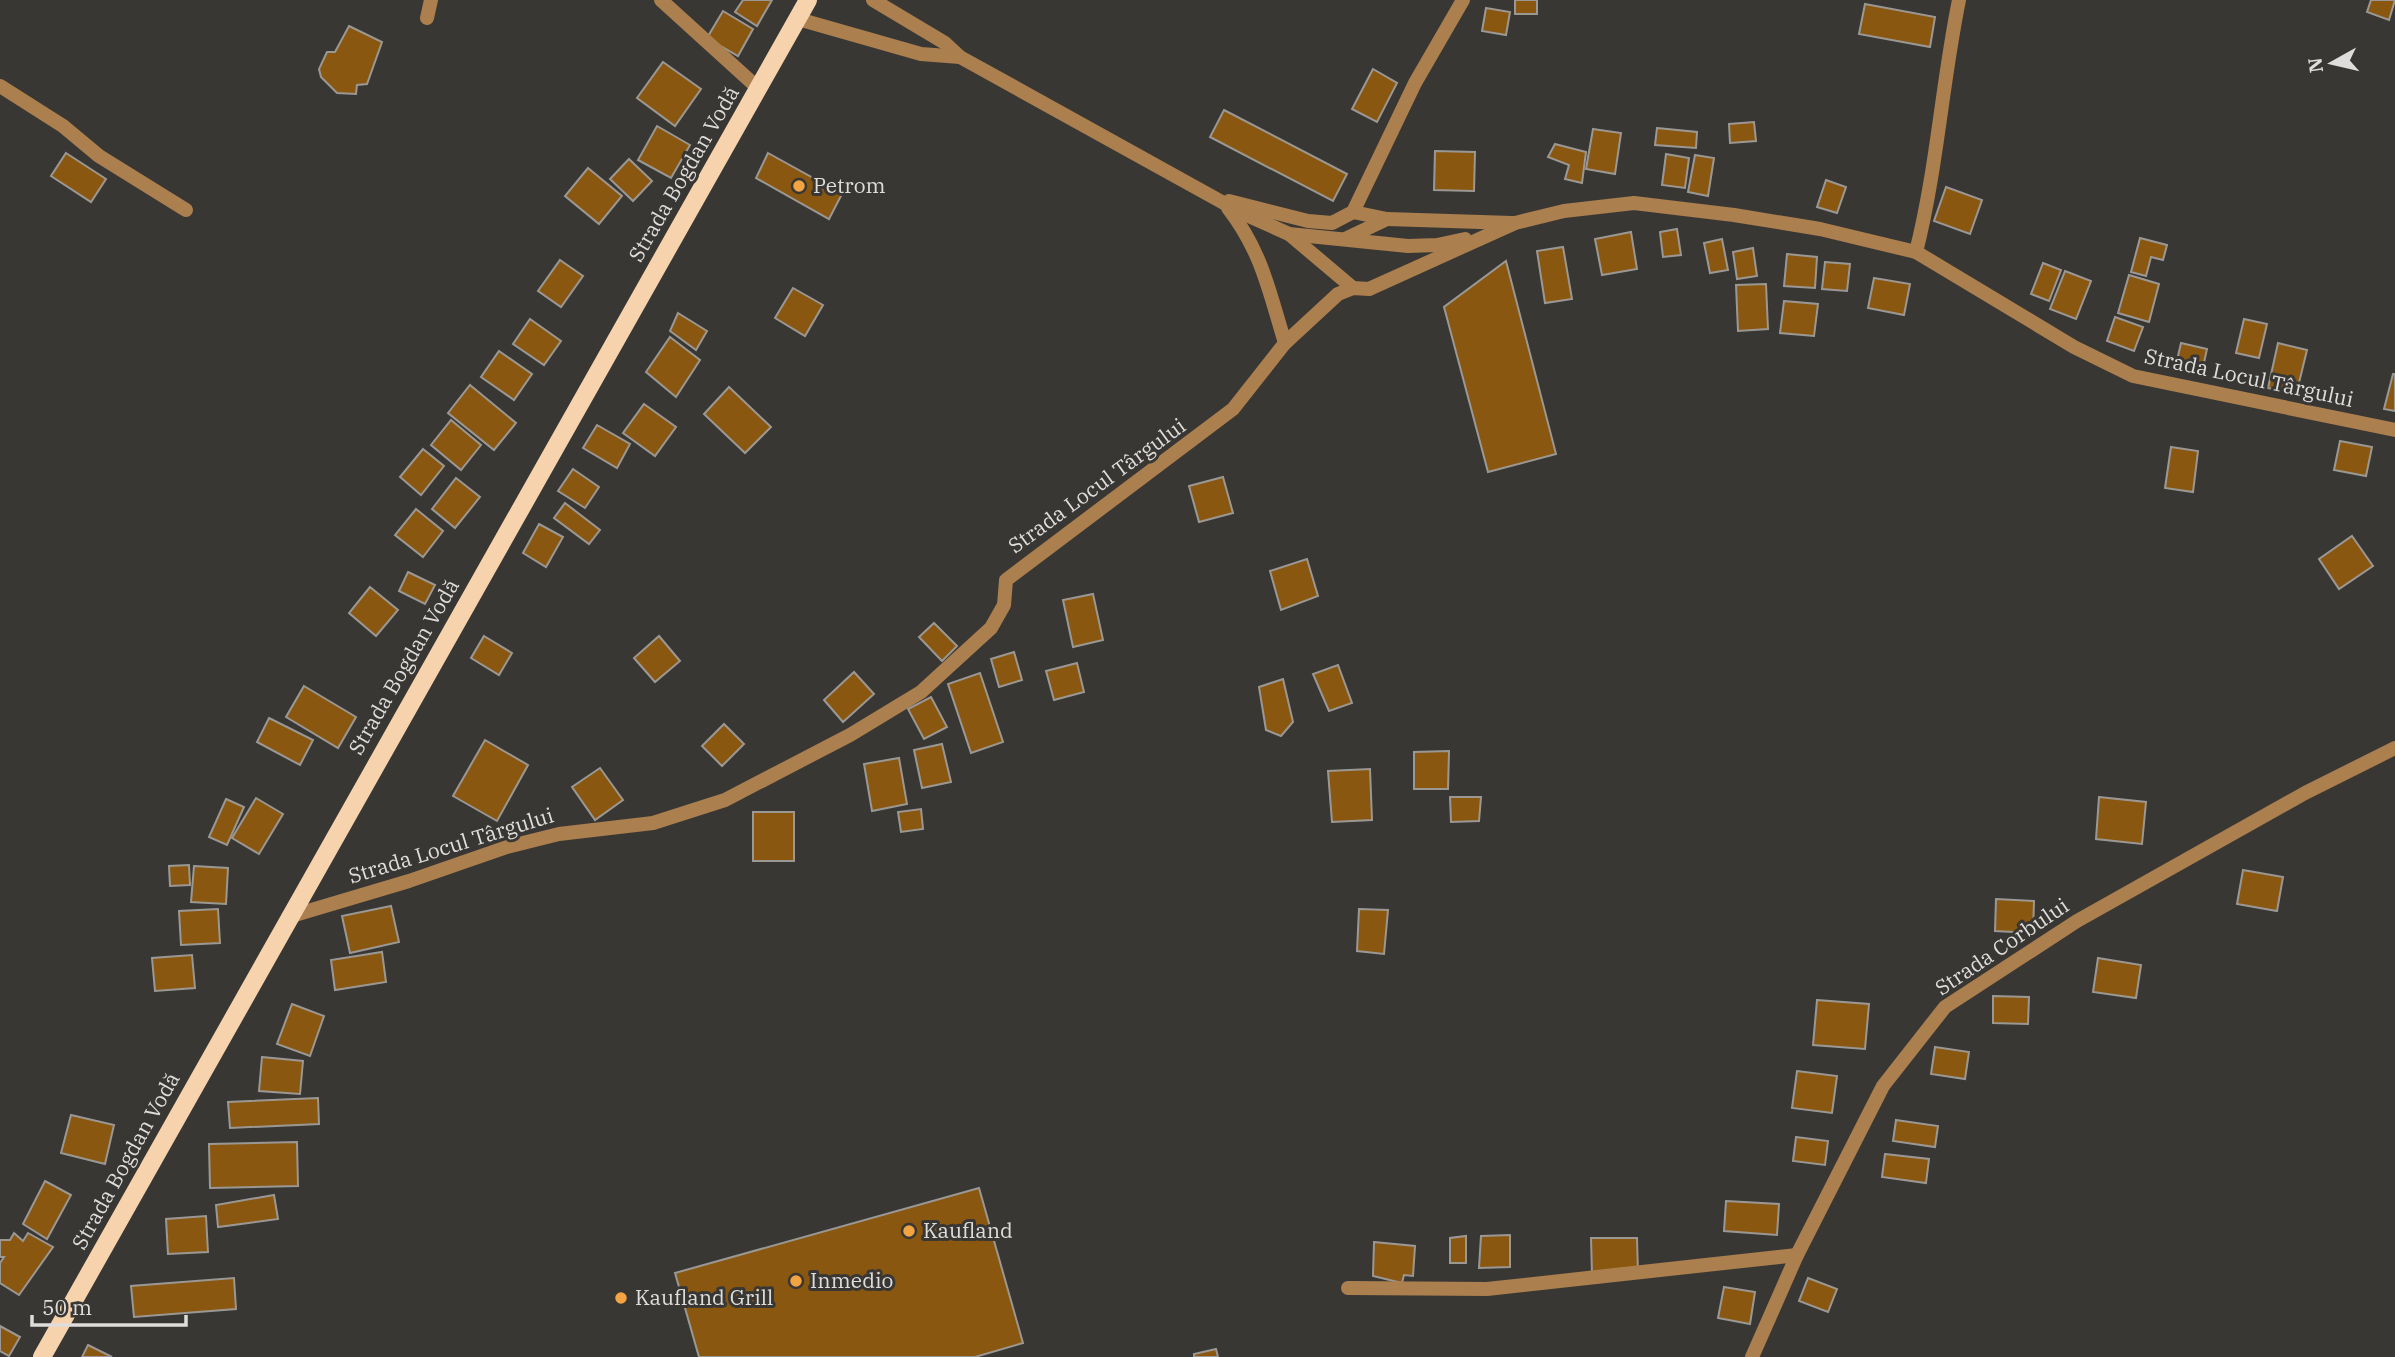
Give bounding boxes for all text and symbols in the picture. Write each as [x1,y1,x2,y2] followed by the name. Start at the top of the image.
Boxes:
[2297,28,2367,98] north arrow
[2302,56,2328,74] text: N
[621,81,745,266] street label: Strada Bogdan Vodă
[813,171,886,199] place label: Petrom
[791,178,807,194] marker: Petrom
[2142,341,2356,413] street label: Strada Locul Târgului
[1002,411,1191,559] street label: Strada Locul Târgului
[341,574,465,759] street label: Strada Bogdan Vodă
[345,800,557,890] street label: Strada Locul Târgului
[1929,891,2074,1001] street label: Strada Corbului
[65,1067,185,1254] street label: Strada Bogdan Vodă
[923,1216,1013,1244] place label: Kaufland
[901,1223,917,1239] marker: Kaufland
[810,1266,893,1294] place label: Inmedio
[788,1273,804,1289] marker: Inmedio
[635,1283,773,1311] place label: Kaufland Grill
[32,1284,186,1328] scale bar
[613,1290,629,1306] marker: Kaufland Grill
[42,1293,92,1321] text: 50 m

